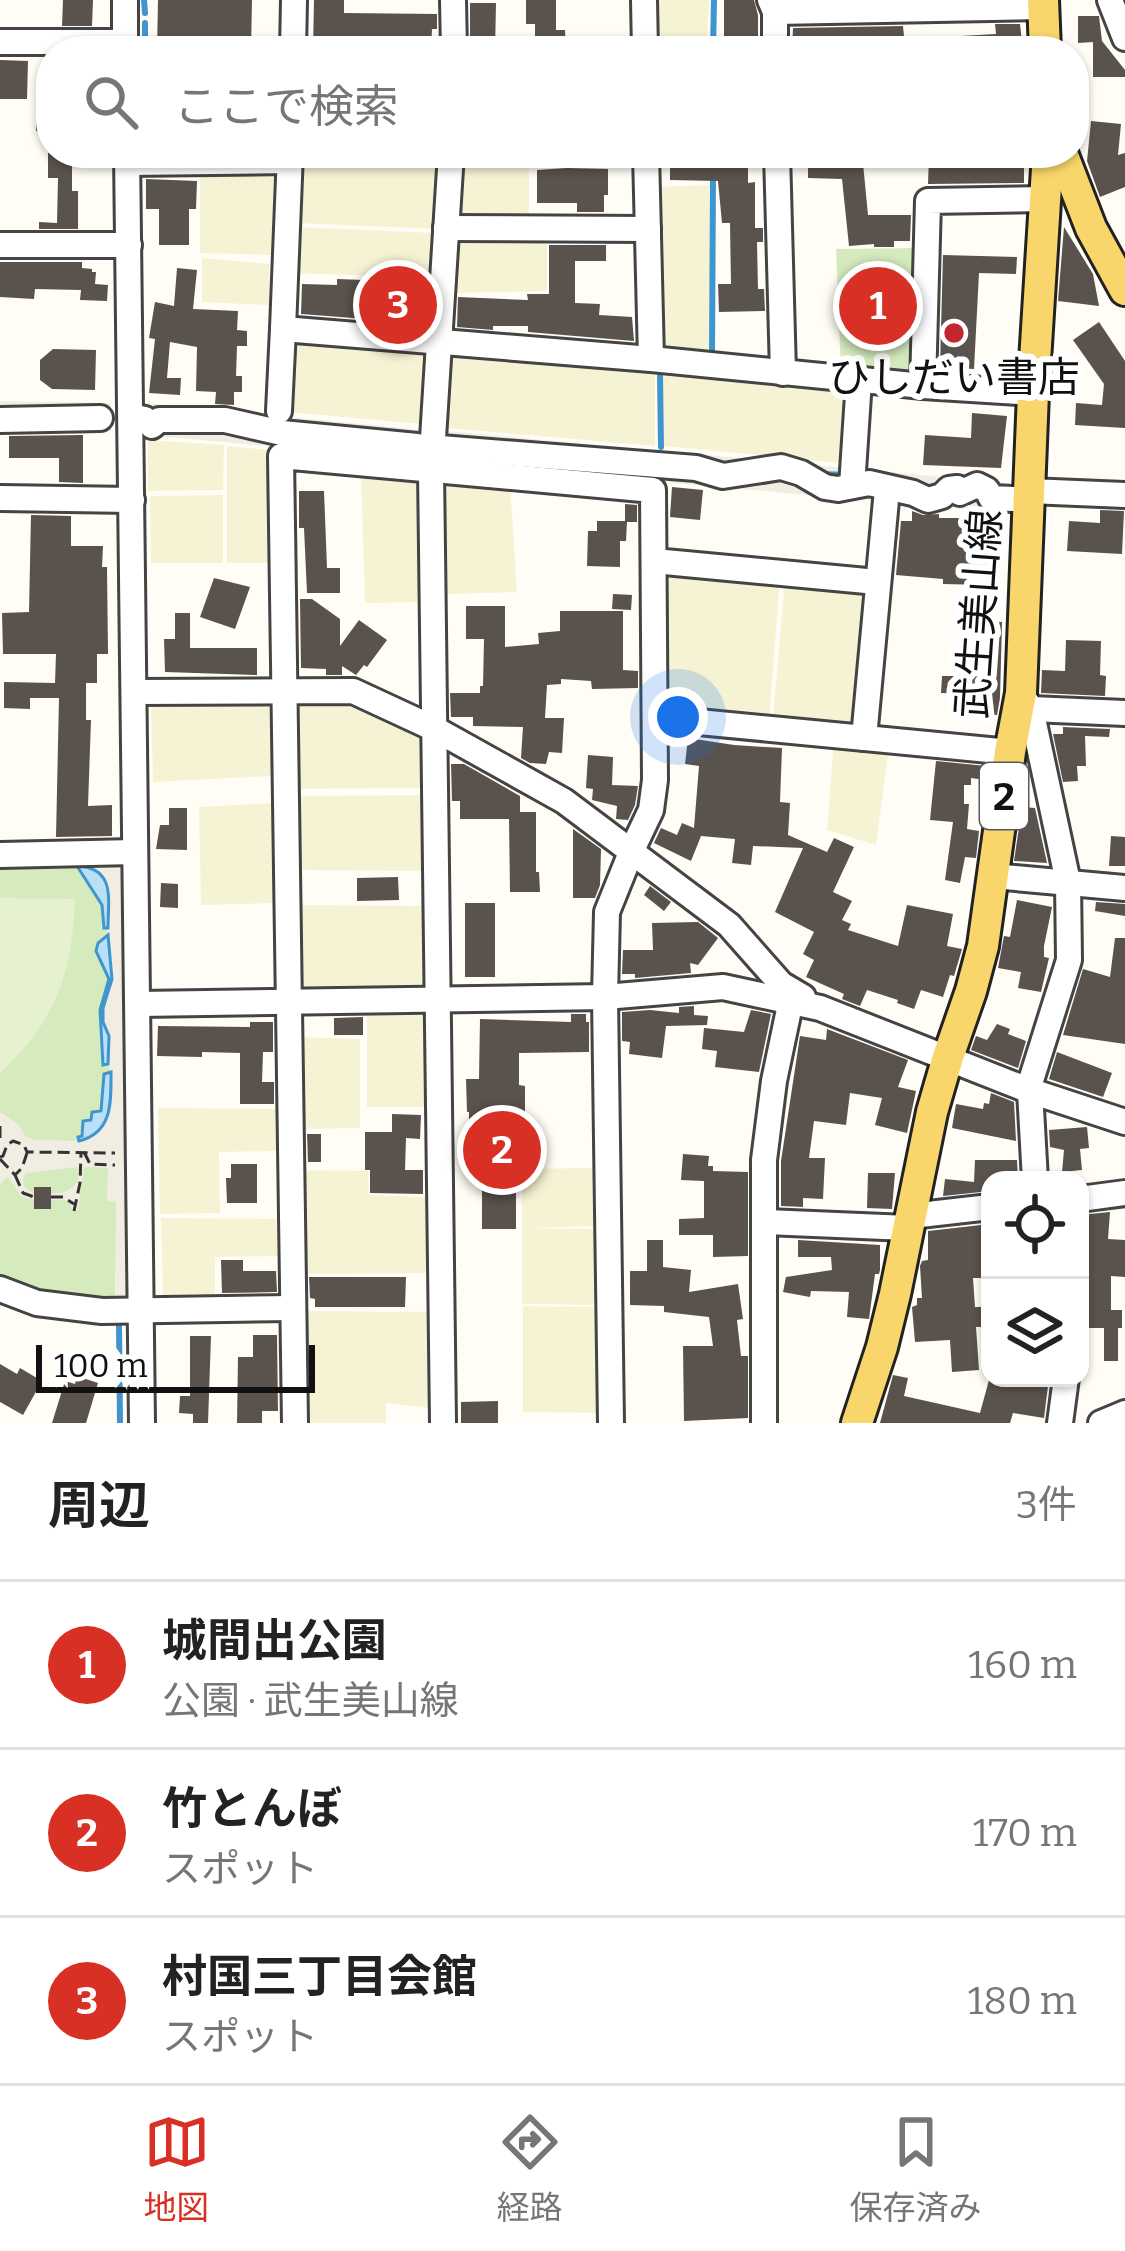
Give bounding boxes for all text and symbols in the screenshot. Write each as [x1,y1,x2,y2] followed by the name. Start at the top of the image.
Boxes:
[36,36,1089,168] search box
[78,69,144,135] icon: search
[174,80,399,134] text: ここで検索
[359,260,437,350] pin: 3
[839,261,917,351] pin: 1
[941,320,967,346] marker: ひしだい書店
[828,353,1080,403] place label: ひしだい書店
[947,508,1011,721] street label: 武生美山線
[648,687,708,747] your location
[980,763,1028,829] road number: 2
[463,1105,541,1195] pin: 2
[981,1171,1089,1387] map controls
[981,1171,1089,1279] button: locate
[981,1279,1089,1387] button: layers
[36,1339,315,1392] scale bar
[54,1346,148,1386] text: 100 m
[48,1475,150,1537] text: 周辺
[1016,1482,1077,1528] text: 3件
[162,1614,387,1668] text: 城間出公園
[79,1642,95,1688] text: 1
[968,1642,1077,1688] text: 160 m
[162,1678,459,1724] text: 公園 · 武生美山線
[162,1782,342,1836] text: 竹とんぼ
[76,1810,98,1856] text: 2
[973,1810,1077,1856] text: 170 m
[162,1846,318,1892] text: スポット
[162,1950,477,2004] text: 村国三丁目会館
[76,1978,98,2024] text: 3
[968,1978,1077,2024] text: 180 m
[162,2014,318,2060] text: スポット
[144,2109,210,2229] tab: 地図
[497,2109,563,2229] tab: 経路
[850,2109,982,2229] tab: 保存済み

